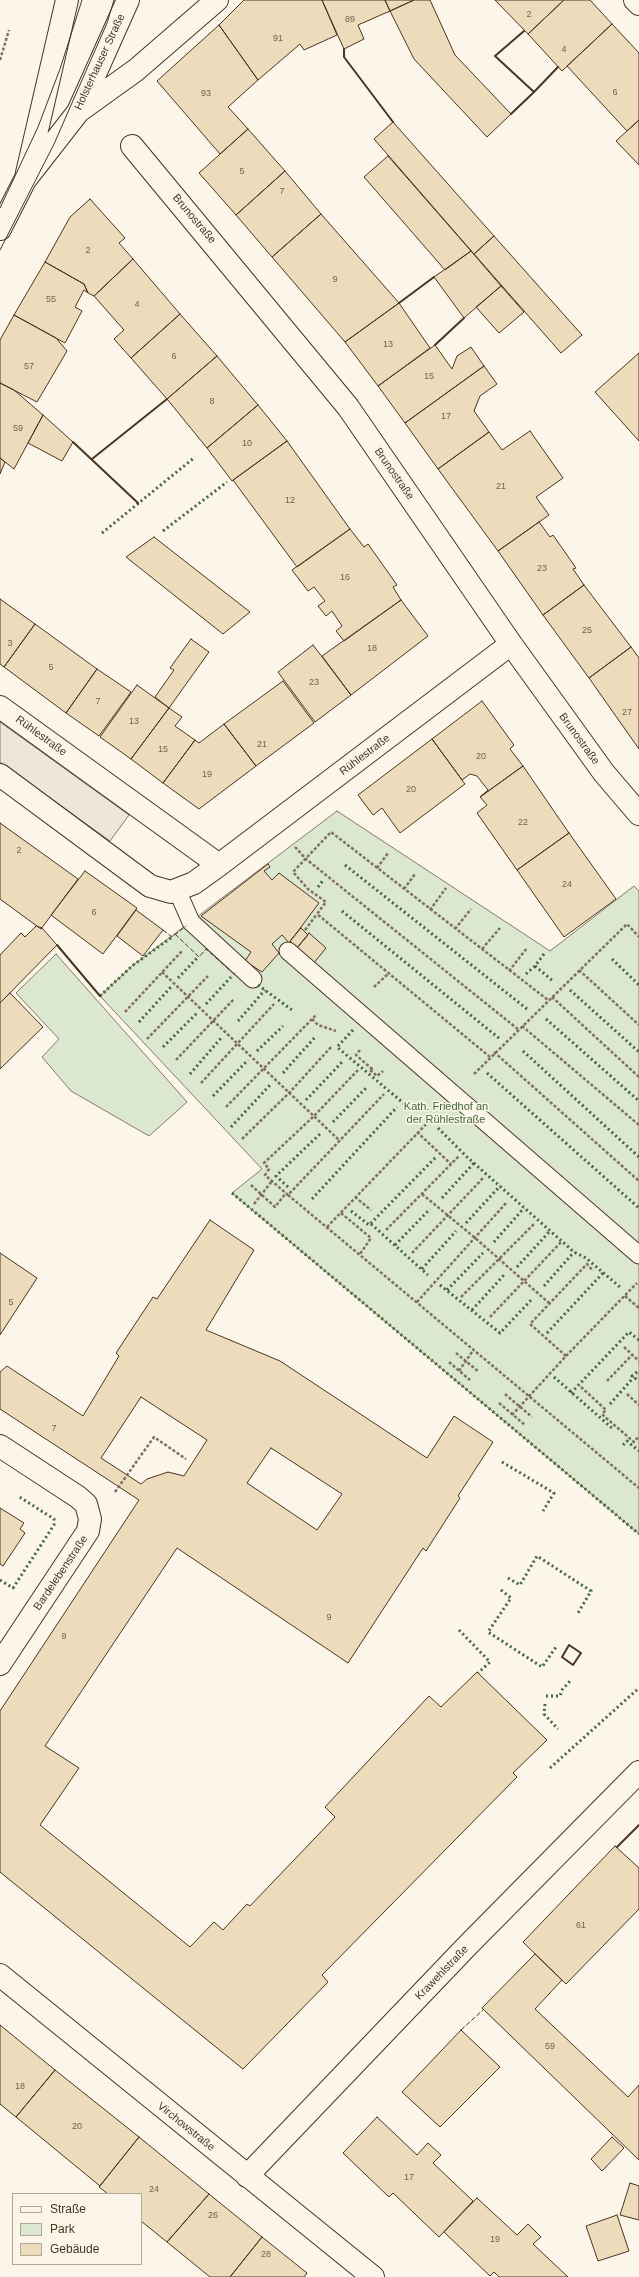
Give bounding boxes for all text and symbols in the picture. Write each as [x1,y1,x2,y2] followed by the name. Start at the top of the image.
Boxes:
[526,10,532,20] house number: 2
[72,12,128,112] street label: Holsterhauser Straße
[345,15,355,25] house number: 89
[273,34,283,44] house number: 91
[561,45,567,55] house number: 4
[612,88,618,98] house number: 6
[201,89,211,99] house number: 93
[239,167,245,177] house number: 5
[279,187,285,197] house number: 7
[169,192,219,246] street label: Brunostraße
[85,246,91,256] house number: 2
[332,275,338,285] house number: 9
[46,295,56,305] house number: 55
[134,300,140,310] house number: 4
[383,340,393,350] house number: 13
[171,352,177,362] house number: 6
[24,362,34,372] house number: 57
[424,372,434,382] house number: 15
[209,397,215,407] house number: 8
[441,412,451,422] house number: 17
[13,424,23,434] house number: 59
[242,439,252,449] house number: 10
[371,445,417,503] street label: Brunostraße
[496,482,506,492] house number: 21
[285,496,295,506] house number: 12
[537,564,547,574] house number: 23
[340,573,350,583] house number: 16
[582,626,592,636] house number: 25
[7,639,13,649] house number: 3
[367,644,377,654] house number: 18
[48,663,54,673] house number: 5
[309,678,319,688] house number: 23
[95,697,101,707] house number: 7
[622,708,632,718] house number: 27
[556,711,602,767] street label: Brunostraße
[13,713,69,759] street label: Rühlestraße
[129,717,139,727] house number: 13
[337,732,393,778] street label: Rühlestraße
[257,740,267,750] house number: 21
[158,745,168,755] house number: 15
[476,752,486,762] house number: 20
[202,770,212,780] house number: 19
[406,785,416,795] house number: 20
[518,818,528,828] house number: 22
[16,846,22,856] house number: 2
[562,880,572,890] house number: 24
[91,908,97,918] house number: 6
[404,1100,488,1126] park label: Kath. Friedhof an der Rühlestraße
[8,1298,14,1308] house number: 5
[51,1424,57,1434] house number: 7
[31,1533,91,1613] street label: Bardelebenstraße
[326,1613,332,1623] house number: 9
[61,1632,67,1642] house number: 9
[576,1921,586,1931] house number: 61
[413,1943,471,2003] street label: Krawehlstraße
[545,2042,555,2052] house number: 59
[15,2082,25,2092] house number: 18
[155,2100,217,2154] street label: Virchowstraße
[72,2122,82,2132] house number: 20
[404,2173,414,2183] house number: 17
[149,2185,159,2195] house number: 24
[12,2193,142,2265] legend
[50,2202,86,2216] text: Straße
[208,2211,218,2221] house number: 26
[50,2222,75,2236] text: Park
[490,2235,500,2245] house number: 19
[50,2242,99,2256] text: Gebäude
[261,2250,271,2260] house number: 28

